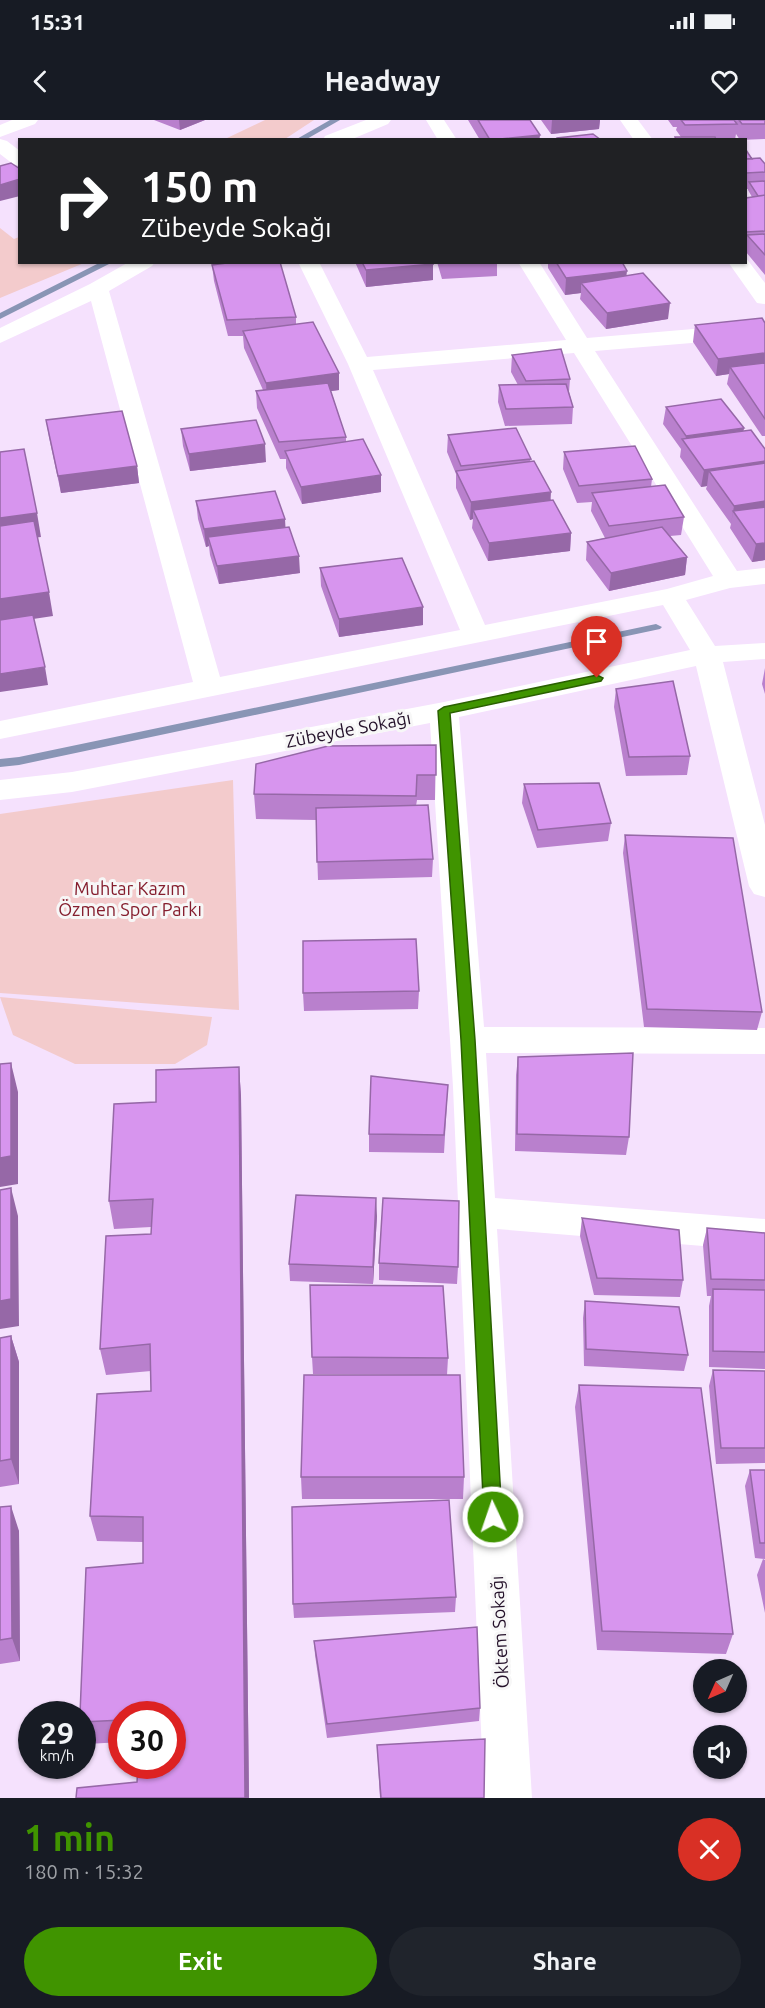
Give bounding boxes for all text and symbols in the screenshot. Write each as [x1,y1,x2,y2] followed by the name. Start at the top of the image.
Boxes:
[30,9,85,34] text: 15:31
[24,65,57,98] icon: back
[708,65,741,98] icon: heart
[325,66,440,96] text: Headway
[42,162,120,240] icon: right
[141,163,258,210] text: 150 m
[141,212,332,242] text: Zübeyde Sokağı
[571,616,622,678] pin
[580,625,613,658] icon: arrive
[284,707,412,751] street label: Zübeyde Sokağı
[58,878,202,919] park label: Muhtar Kazım Özmen Spor Parkı
[461,1485,525,1549] position arrow
[486,1575,512,1689] street label: Öktem Sokağı
[693,1659,747,1713] north arrow
[693,1659,747,1779] map controls
[108,1701,186,1779] speed limit sign: 30
[40,1716,74,1750] text: 29
[693,1725,747,1779] button: sound
[40,1747,74,1764] text: km/h
[24,1817,115,1858] text: 1 min
[678,1818,741,1881] button: close
[24,1860,144,1883] text: 180 m · 15:32
[24,1927,377,1996] button: Exit
[389,1927,741,1996] button: Share

